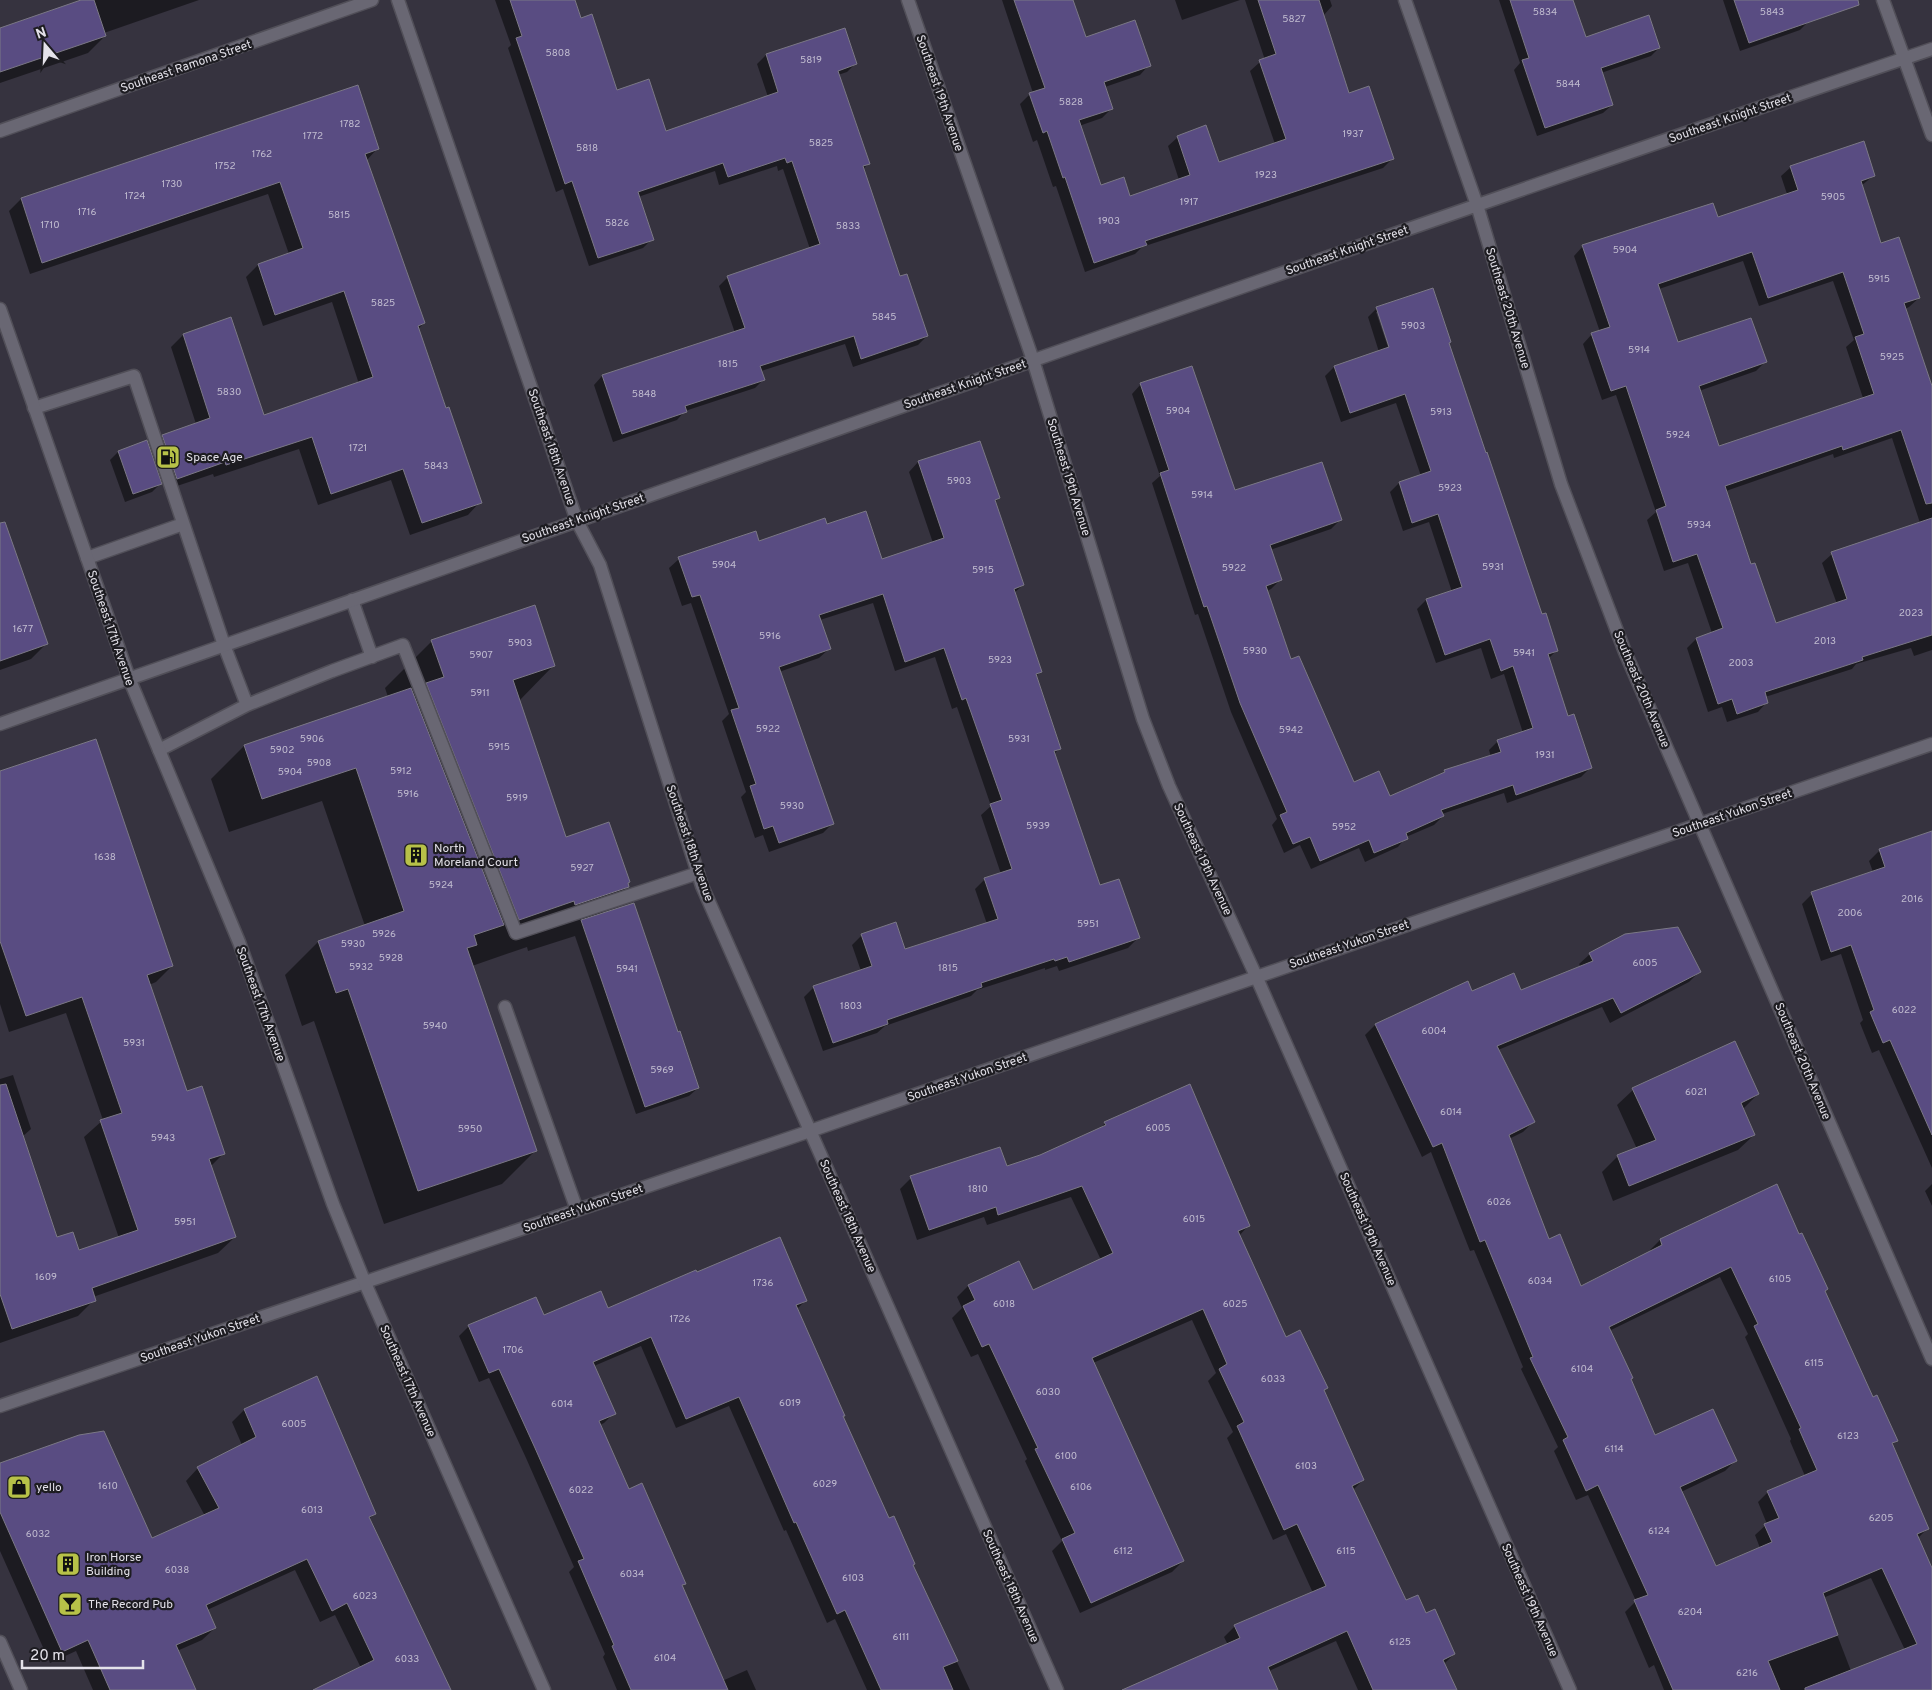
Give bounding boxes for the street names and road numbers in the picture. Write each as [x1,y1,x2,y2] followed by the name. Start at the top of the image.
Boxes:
[912,33,967,154] street label: Southeast 19th Avenue
[119,37,254,97] street label: Southeast Ramona Street
[1667,90,1794,147] street label: Southeast Knight Street
[1284,222,1411,279] street label: Southeast Knight Street
[1481,246,1533,371] street label: Southeast 20th Avenue
[902,356,1029,413] street label: Southeast Knight Street
[524,387,579,508] street label: Southeast 18th Avenue
[1043,416,1094,538] street label: Southeast 19th Avenue
[520,490,647,547] street label: Southeast Knight Street
[83,568,137,688] street label: Southeast 17th Avenue
[1609,628,1673,750] street label: Southeast 20th Avenue
[662,783,717,904] street label: Southeast 18th Avenue
[1670,786,1794,842] street label: Southeast Yukon Street
[1169,801,1235,918] street label: Southeast 19th Avenue
[1287,917,1411,973] street label: Southeast Yukon Street
[232,945,288,1064] street label: Southeast 17th Avenue
[1770,1000,1834,1122] street label: Southeast 20th Avenue
[905,1050,1029,1106] street label: Southeast Yukon Street
[815,1157,879,1276] street label: Southeast 18th Avenue
[1335,1170,1399,1289] street label: Southeast 19th Avenue
[521,1181,645,1237] street label: Southeast Yukon Street
[138,1311,262,1367] street label: Southeast Yukon Street
[375,1323,439,1440] street label: Southeast 17th Avenue
[978,1527,1042,1646] street label: Southeast 18th Avenue
[1497,1541,1561,1660] street label: Southeast 19th Avenue

